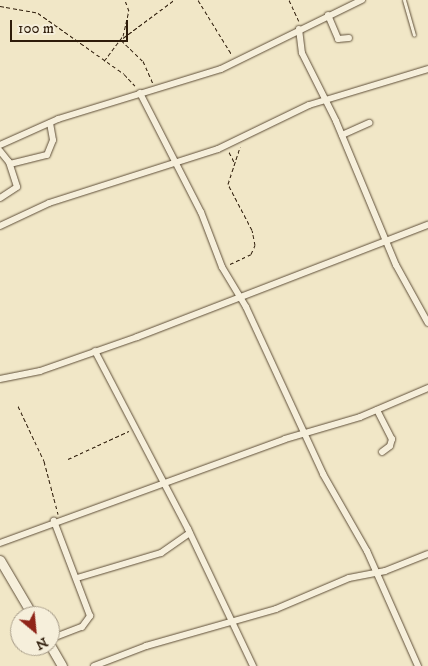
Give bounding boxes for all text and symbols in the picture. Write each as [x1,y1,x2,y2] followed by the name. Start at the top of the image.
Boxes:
[12,10,130,42] scale bar
[18,19,54,38] text: 100 m
[10,606,60,656] north arrow
[32,633,51,654] text: N

